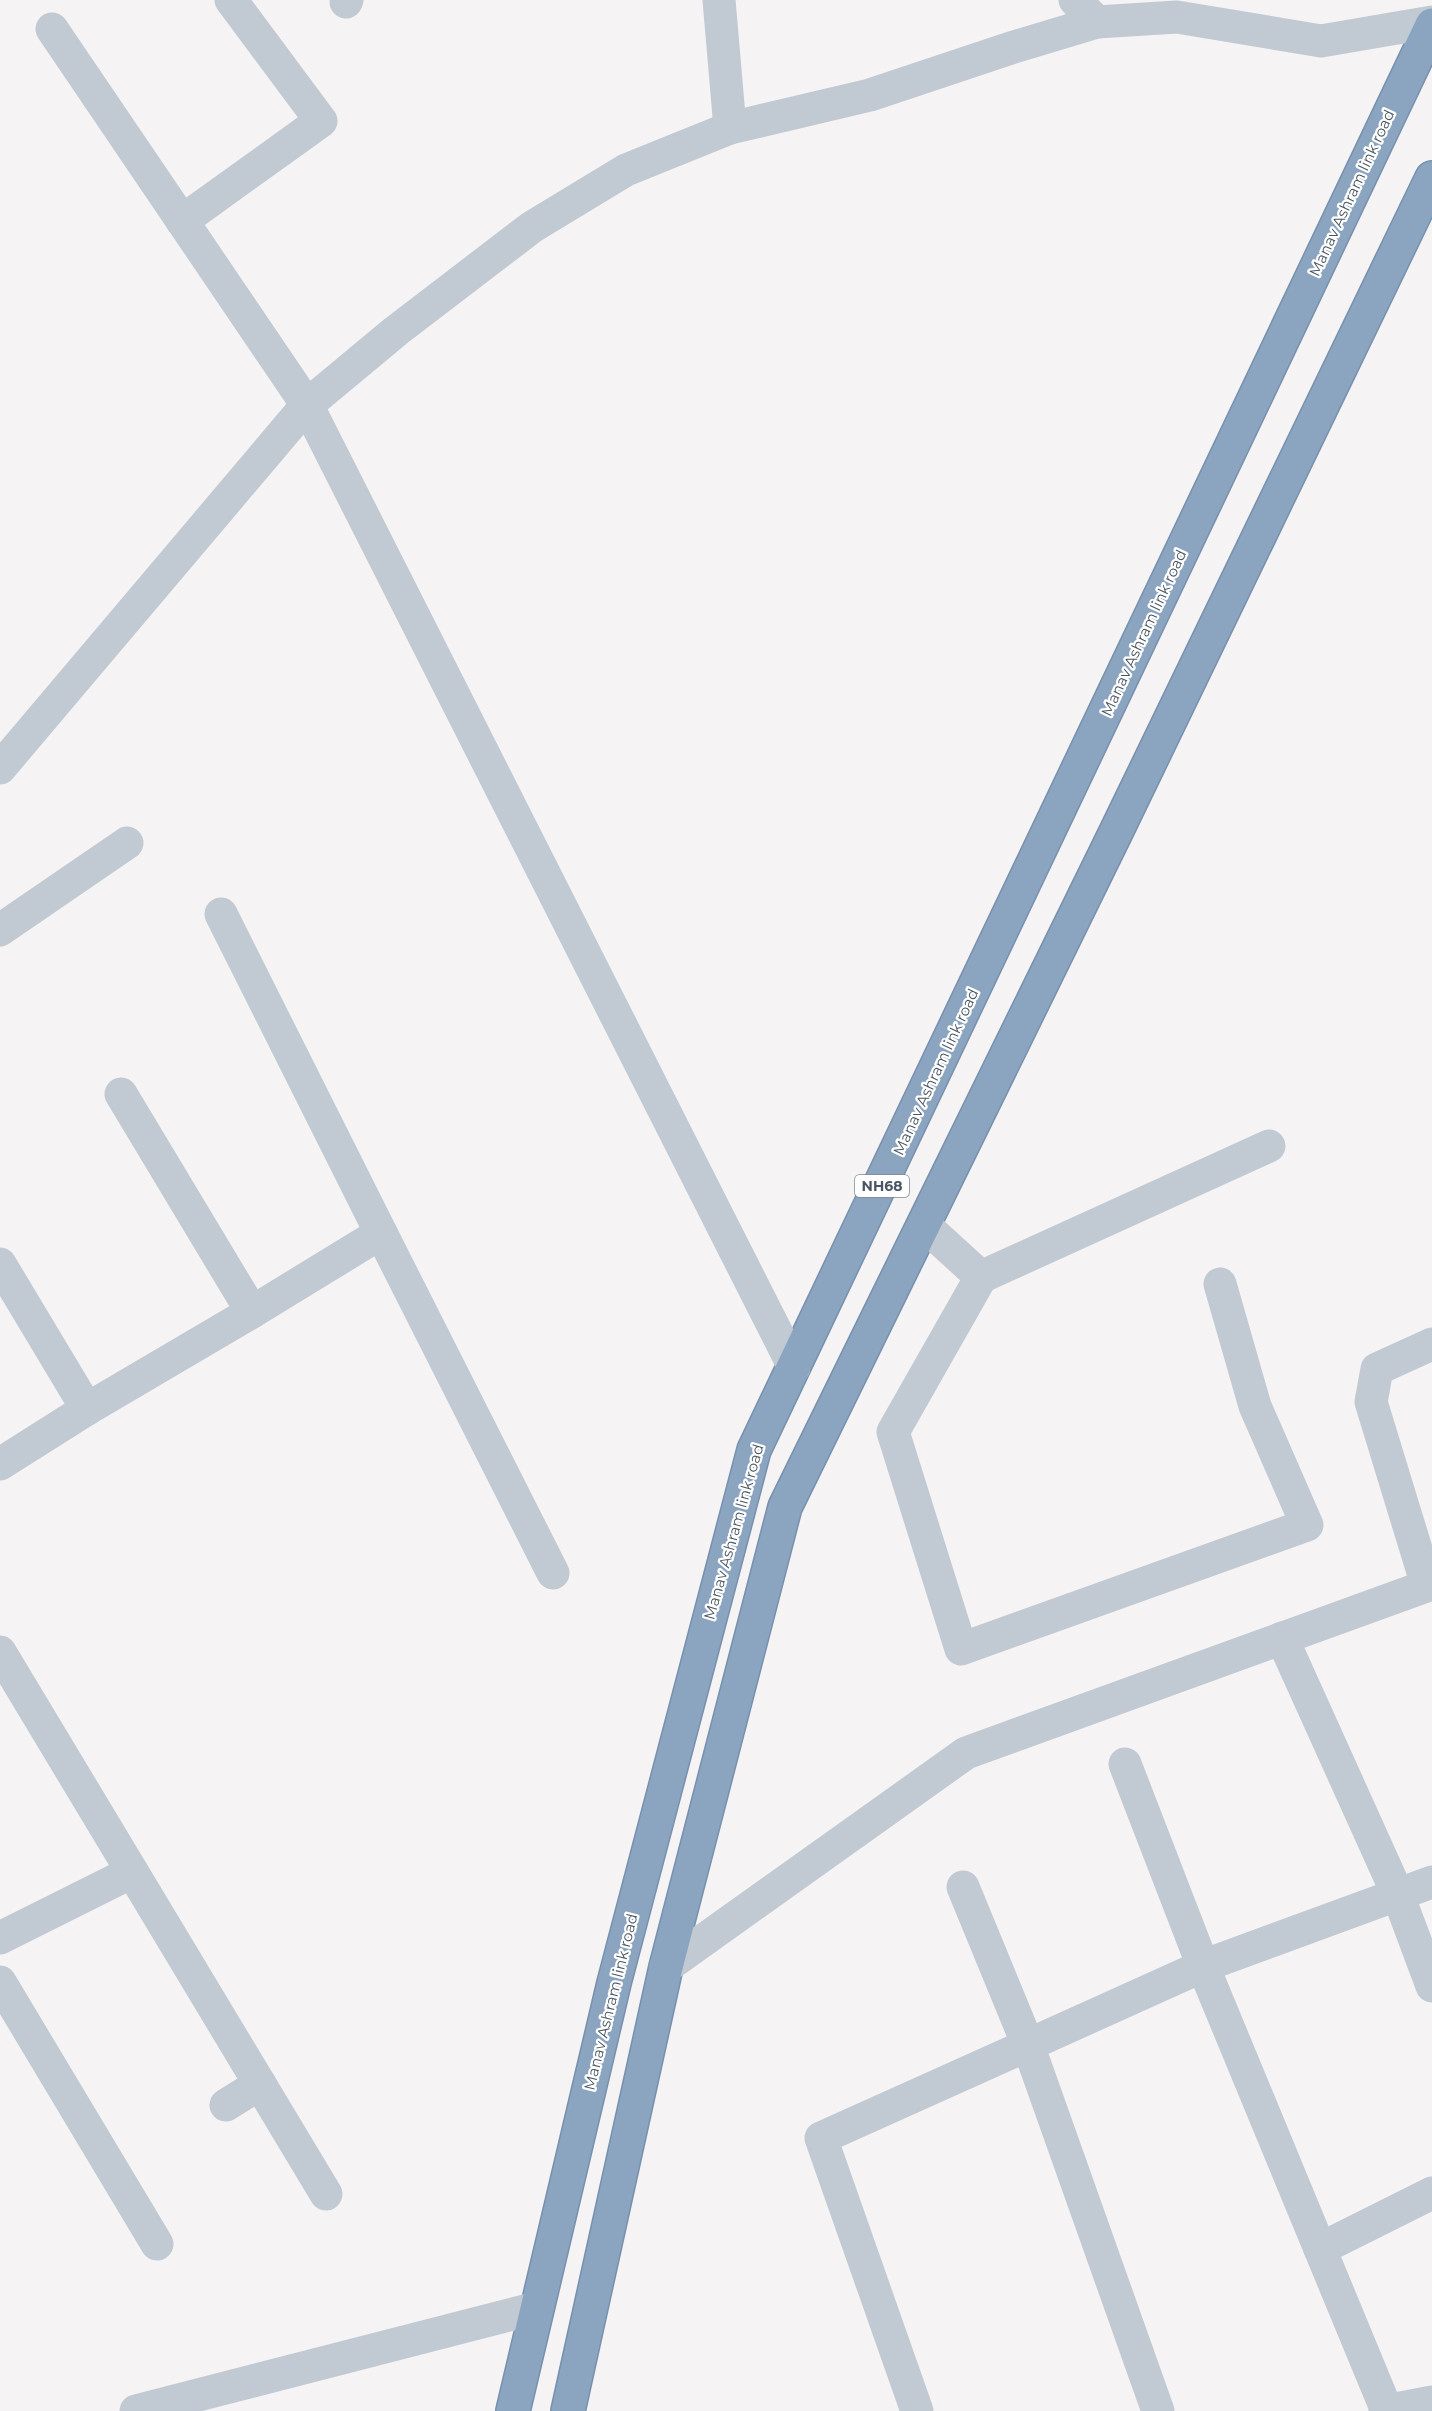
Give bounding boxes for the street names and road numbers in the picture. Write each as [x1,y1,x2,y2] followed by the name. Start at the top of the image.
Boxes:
[1305,106,1399,279] street label: Manav Ashram link road
[1097,546,1191,719] street label: Manav Ashram link road
[889,985,983,1158] street label: Manav Ashram link road
[855,1175,909,1197] road number: NH68
[699,1442,768,1622] street label: Manav Ashram link road
[579,1911,642,2092] street label: Manav Ashram link road

